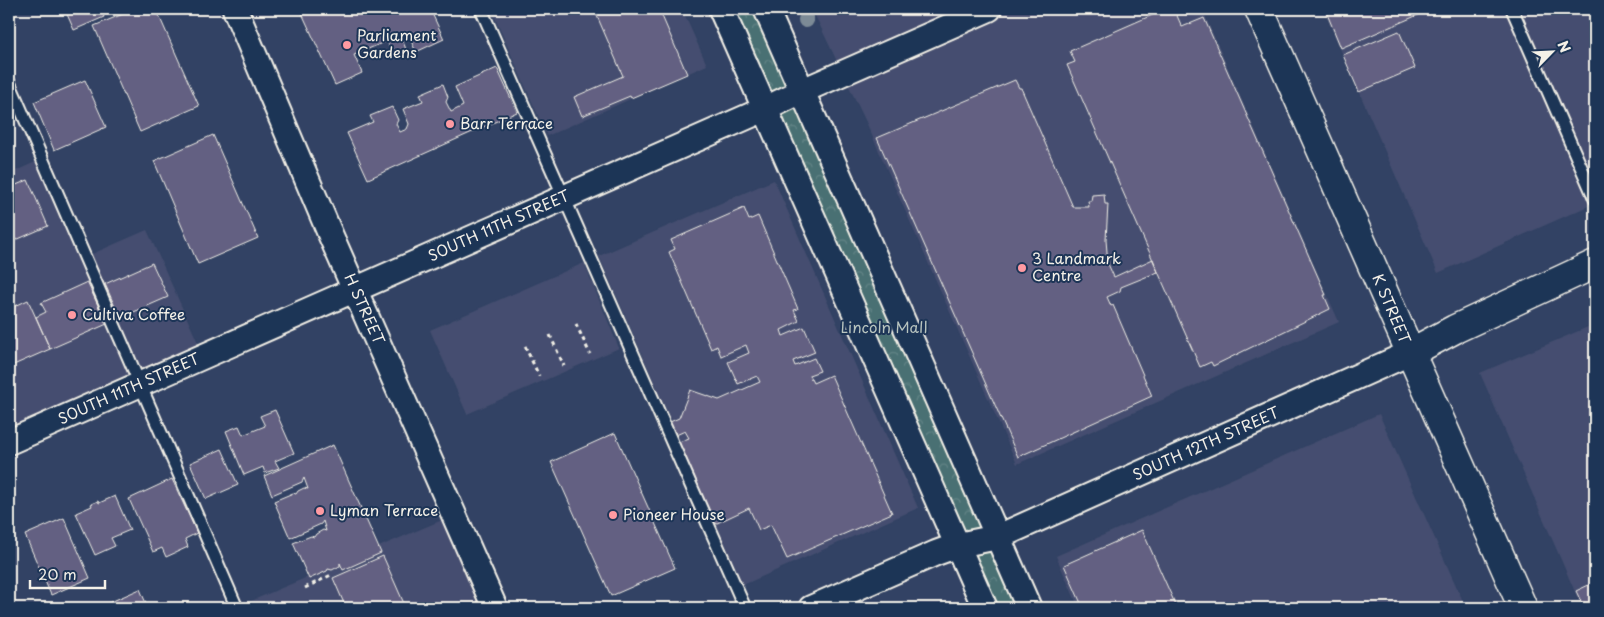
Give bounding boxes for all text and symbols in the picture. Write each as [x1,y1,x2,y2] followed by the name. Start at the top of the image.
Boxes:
[357,23,436,63] place label: Parliament Gardens
[1526,28,1576,78] north arrow
[1552,37,1576,56] text: N
[341,39,353,51] marker: Parliament Gardens
[460,111,553,134] place label: Barr Terrace
[444,118,456,130] marker: Barr Terrace
[424,183,574,266] street label: SOUTH 11TH STREET
[1032,246,1121,286] place label: 3 Landmark Centre
[1016,262,1028,274] marker: 3 Landmark Centre
[339,269,392,348] street label: H STREET
[1367,270,1418,348] street label: K STREET
[82,302,185,325] place label: Cultiva Coffee
[66,309,78,321] marker: Cultiva Coffee
[841,315,927,338] park label: Lincoln Mall
[54,346,204,429] street label: SOUTH 11TH STREET
[1128,400,1283,485] street label: SOUTH 12TH STREET
[330,498,438,521] place label: Lyman Terrace
[623,502,725,525] place label: Pioneer House
[314,505,326,517] marker: Lyman Terrace
[607,509,619,521] marker: Pioneer House
[30,557,105,589] scale bar
[38,562,77,585] text: 20 m

